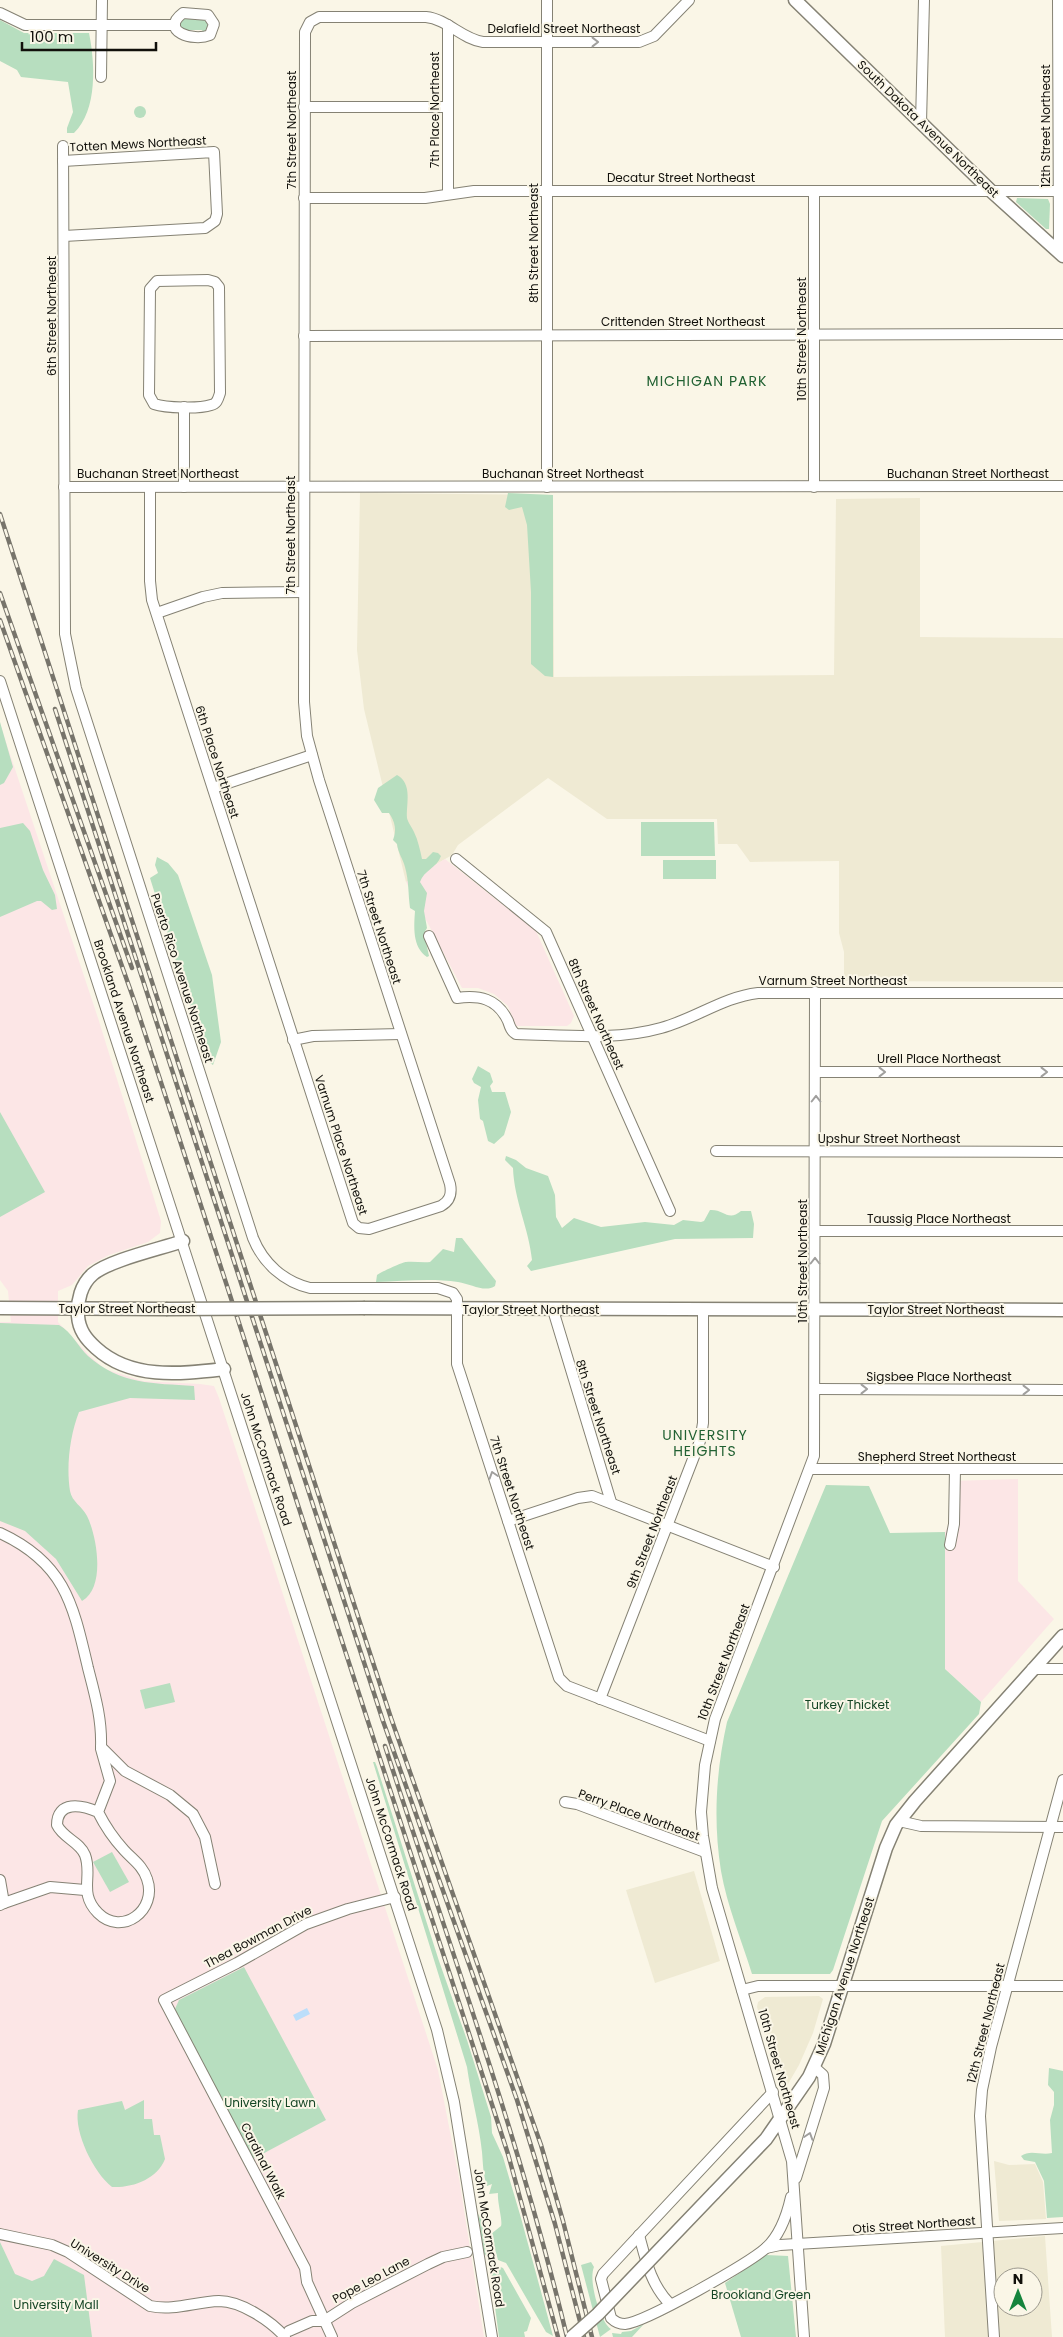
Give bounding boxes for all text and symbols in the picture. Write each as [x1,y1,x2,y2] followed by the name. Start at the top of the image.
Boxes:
[22,20,156,52] scale bar
[488,20,640,37] street label: Delafield Street Northeast
[30,26,73,47] text: 100 m
[592,37,600,47] one-way arrow
[426,52,443,168] street label: 7th Place Northeast
[854,56,1003,201] street label: South Dakota Avenue Northeast
[1037,64,1054,188] street label: 12th Street Northeast
[283,71,300,189] street label: 7th Street Northeast
[69,131,207,156] street label: Totten Mews Northeast
[607,169,755,186] street label: Decatur Street Northeast
[525,183,542,303] street label: 8th Street Northeast
[43,256,60,376] street label: 6th Street Northeast
[793,277,810,401] street label: 10th Street Northeast
[601,313,765,330] street label: Crittenden Street Northeast
[647,371,767,391] district label: MICHIGAN PARK
[77,465,239,482] street label: Buchanan Street Northeast
[482,465,644,482] street label: Buchanan Street Northeast
[887,465,1049,482] street label: Buchanan Street Northeast
[282,476,299,594] street label: 7th Street Northeast
[191,703,244,820] street label: 6th Place Northeast
[353,868,406,986] street label: 7th Street Northeast
[147,891,218,1065] street label: Puerto Rico Avenue Northeast
[90,937,159,1105] street label: Brookland Avenue Northeast
[564,956,629,1072] street label: 8th Street Northeast
[759,972,907,989] street label: Varnum Street Northeast
[877,1050,1001,1067] street label: Urell Place Northeast
[878,1067,886,1077] one-way arrow
[1041,1067,1049,1077] one-way arrow
[311,1073,372,1217] street label: Varnum Place Northeast
[811,1095,821,1102] one-way arrow
[818,1130,960,1147] street label: Upshur Street Northeast
[794,1199,811,1323] street label: 10th Street Northeast
[867,1210,1011,1227] street label: Taussig Place Northeast
[810,1257,820,1265] one-way arrow
[59,1300,195,1317] street label: Taylor Street Northeast
[463,1301,599,1318] street label: Taylor Street Northeast
[868,1301,1004,1318] street label: Taylor Street Northeast
[572,1357,625,1477] street label: 8th Street Northeast
[866,1368,1012,1385] street label: Sigsbee Place Northeast
[860,1384,868,1394] one-way arrow
[1023,1384,1031,1395] one-way arrow
[237,1390,296,1528] street label: John McCormack Road
[662,1425,748,1461] district label: UNIVERSITY HEIGHTS
[486,1434,539,1552] street label: 7th Street Northeast
[858,1448,1016,1465] street label: Shepherd Street Northeast
[488,1471,498,1479] one-way arrow
[622,1473,681,1591] street label: 9th Street Northeast
[693,1601,754,1723] street label: 10th Street Northeast
[805,1696,889,1713] park label: Turkey Thicket
[362,1775,421,1913] street label: John McCormack Road
[576,1785,702,1844] street label: Perry Place Northeast
[811,1895,878,2057] street label: Michigan Avenue Northeast
[201,1901,314,1972] street label: Thea Bowman Drive
[962,1961,1009,2085] street label: 12th Street Northeast
[754,2007,805,2131] street label: 10th Street Northeast
[224,2094,316,2111] park label: University Lawn
[237,2120,290,2203] street label: Cardinal Walk
[803,2132,813,2141] one-way arrow
[470,2167,509,2308] street label: John McCormack Road
[852,2212,976,2237] street label: Otis Street Northeast
[67,2234,153,2297] street label: University Drive
[329,2252,412,2307] street label: Pope Leo Lane
[993,2267,1043,2317] north arrow
[1013,2269,1023,2289] text: N
[711,2286,811,2303] park label: Brookland Green
[13,2296,99,2313] park label: University Mall

